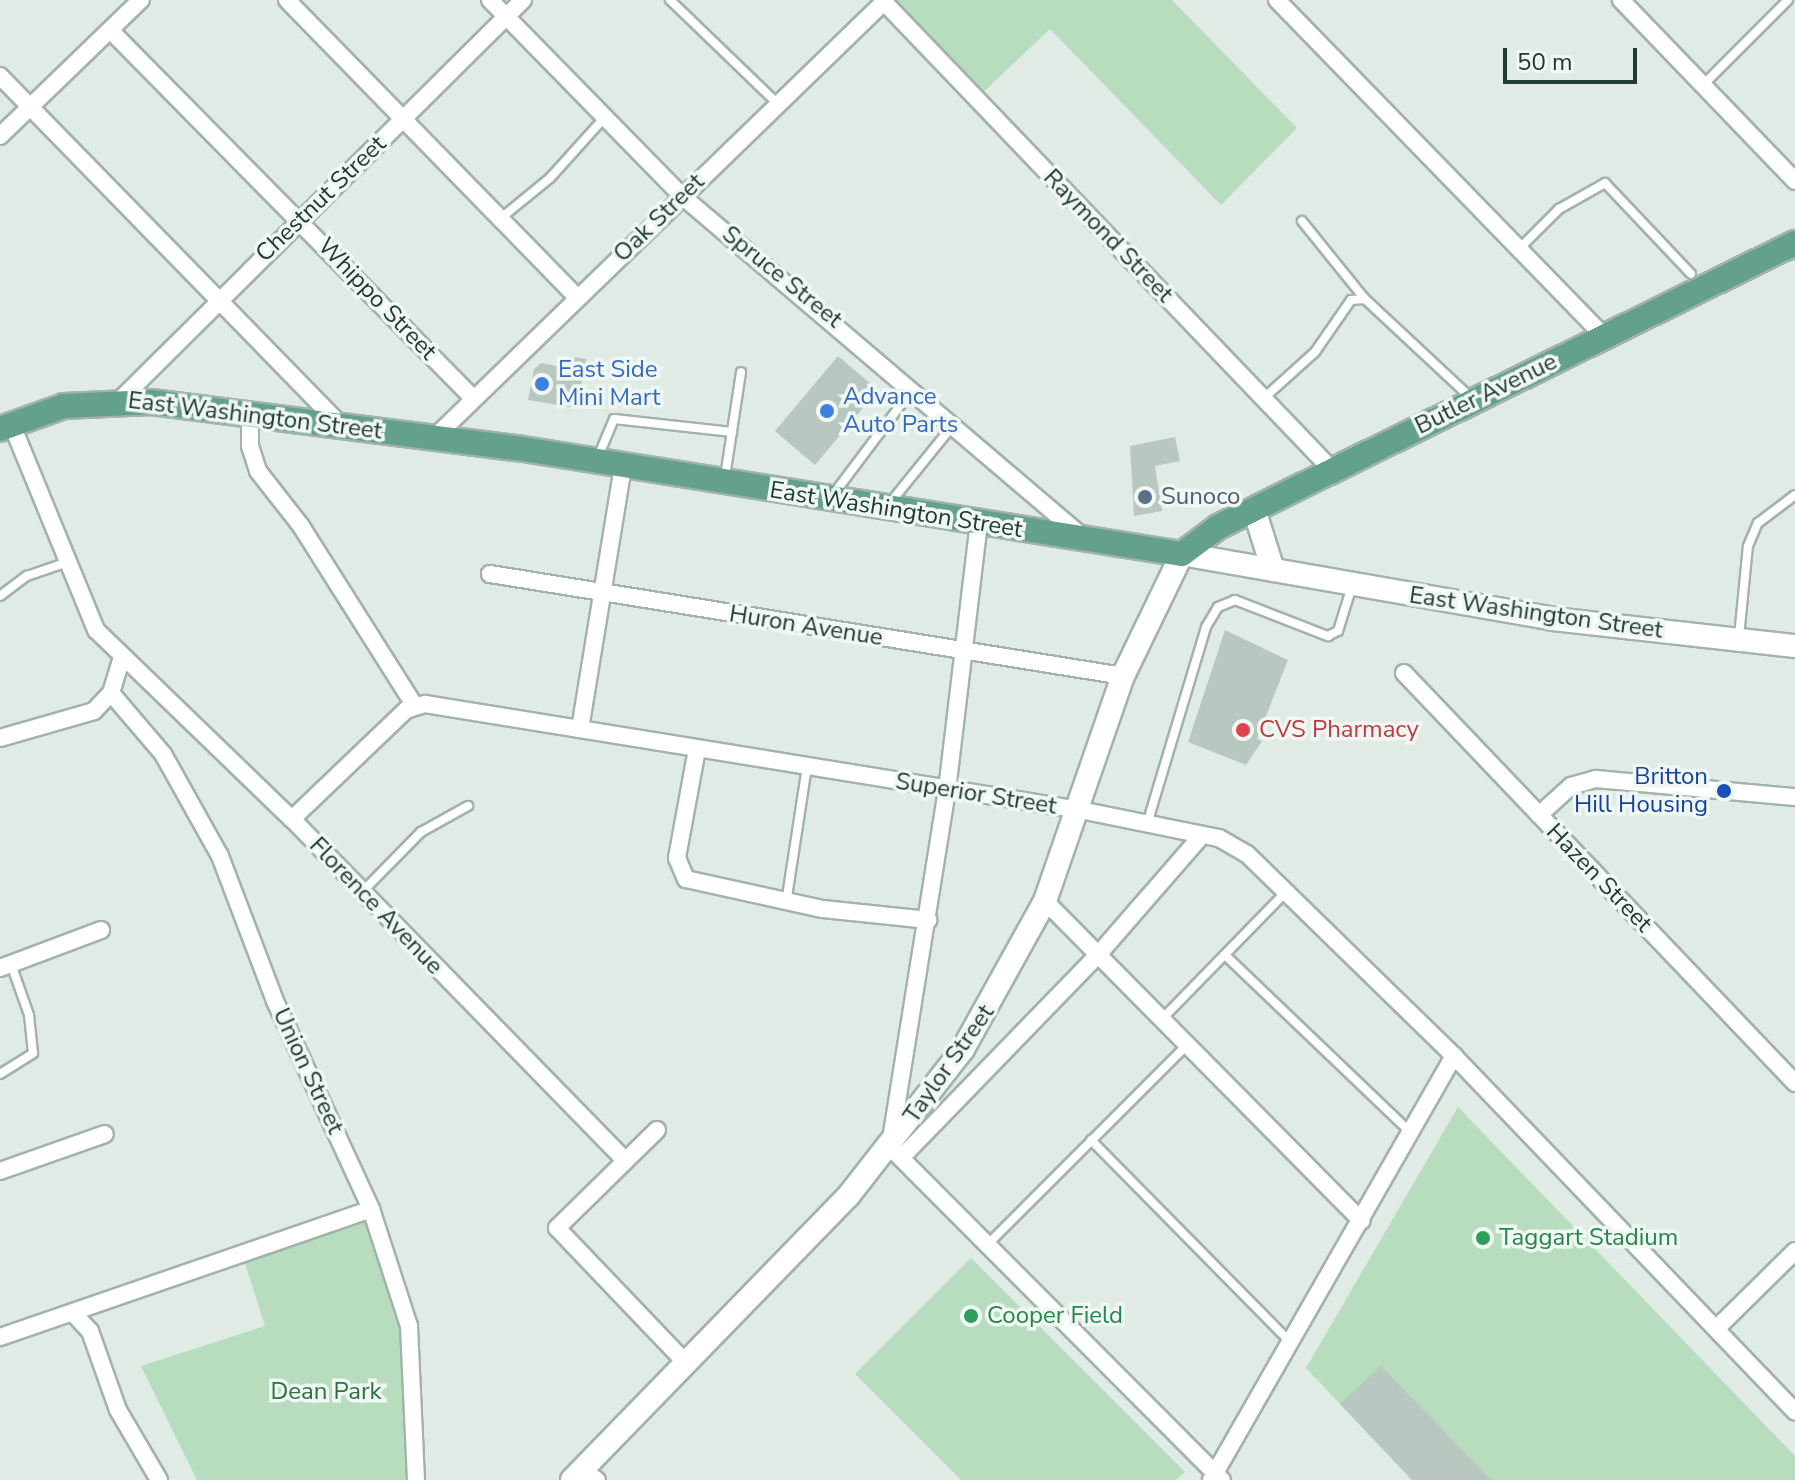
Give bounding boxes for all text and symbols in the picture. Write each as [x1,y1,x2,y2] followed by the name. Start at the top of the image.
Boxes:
[1507,32,1641,82] scale bar
[1517,46,1573,78] text: 50 m
[250,130,392,268] street label: Chestnut Street
[1037,163,1179,309] street label: Raymond Street
[608,168,710,268] street label: Oak Street
[716,220,848,334] street label: Spruce Street
[312,232,442,366] street label: Whippo Street
[1410,347,1562,441] street label: Butler Avenue
[558,356,660,412] place label: East Side Mini Mart
[533,375,551,393] marker: East Side Mini Mart
[843,383,958,439] place label: Advance Auto Parts
[126,386,384,446] street label: East Washington Street
[818,402,836,420] marker: Advance Auto Parts
[768,476,1024,544] street label: East Washington Street
[1161,483,1240,511] place label: Sunoco
[1136,488,1154,506] marker: Sunoco
[1407,581,1665,645] street label: East Washington Street
[727,600,885,652] street label: Huron Avenue
[1259,716,1419,744] place label: CVS Pharmacy
[1234,721,1252,739] marker: CVS Pharmacy
[1574,763,1708,819] place label: Britton Hill Housing
[893,767,1059,821] street label: Superior Street
[1715,782,1733,800] marker: Britton Hill Housing
[1540,818,1658,938] street label: Hazen Street
[303,831,449,981] street label: Florence Avenue
[898,999,1000,1129] street label: Taylor Street
[266,1004,350,1138] street label: Union Street
[1499,1224,1678,1252] place label: Taggart Stadium
[1474,1229,1492,1247] marker: Taggart Stadium
[987,1302,1123,1330] place label: Cooper Field
[962,1307,980,1325] marker: Cooper Field
[270,1378,382,1406] park label: Dean Park

